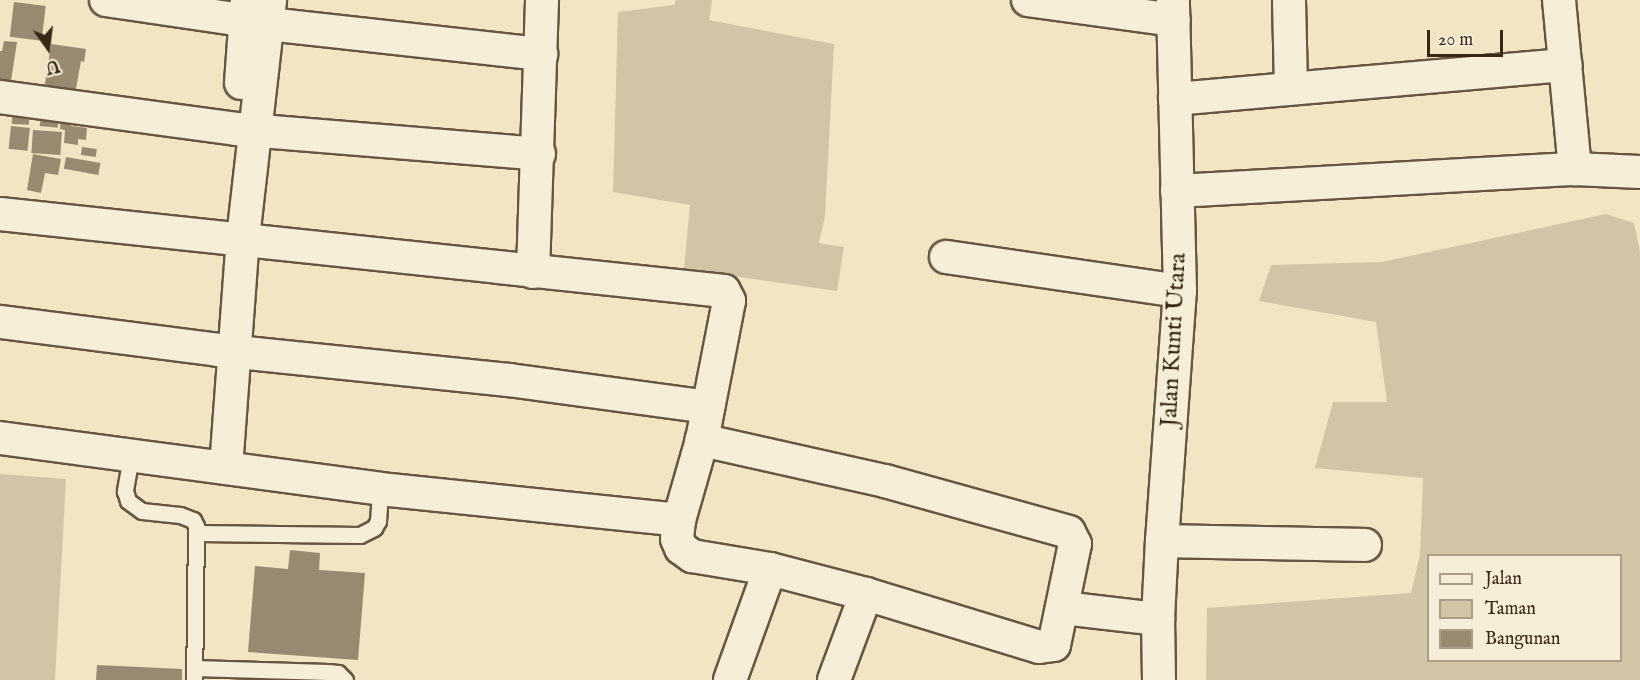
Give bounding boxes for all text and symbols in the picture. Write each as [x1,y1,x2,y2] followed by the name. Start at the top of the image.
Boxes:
[18,18,78,78] north arrow
[1430,18,1506,56] scale bar
[1438,29,1473,52] text: 20 m
[43,54,61,77] text: U
[1155,252,1193,428] street label: Jalan Kunti Utara
[1427,554,1622,662] legend
[1485,568,1522,591] text: Jalan
[1485,598,1536,621] text: Taman
[1485,628,1560,651] text: Bangunan

